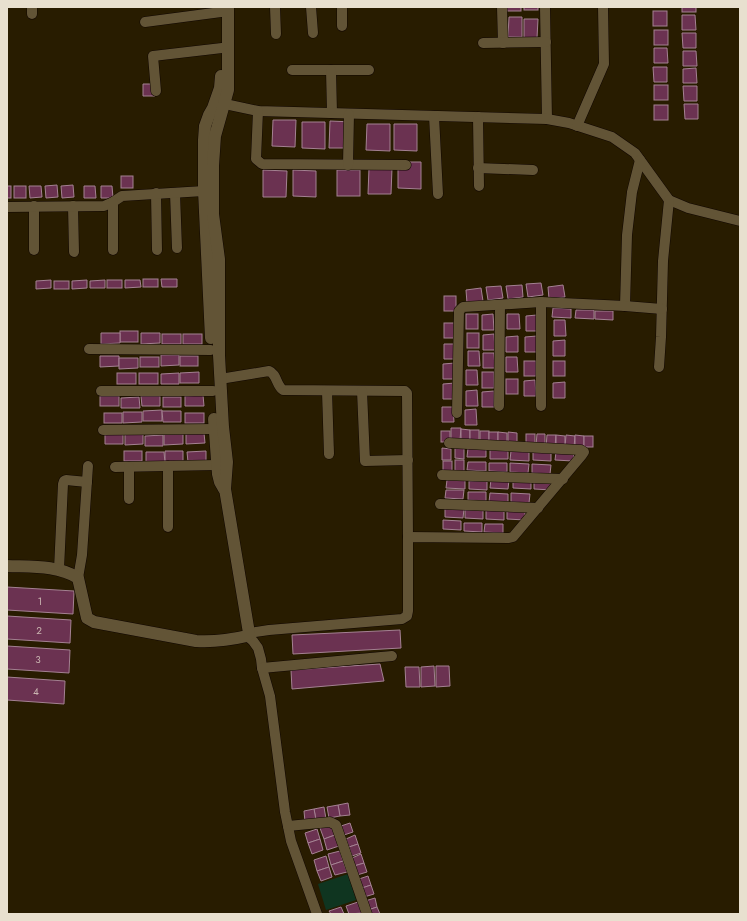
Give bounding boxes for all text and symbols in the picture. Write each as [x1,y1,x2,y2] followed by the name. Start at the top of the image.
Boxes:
[38,594,42,609] house number: 1
[36,623,42,638] house number: 2
[35,652,41,667] house number: 3
[33,684,39,699] house number: 4

